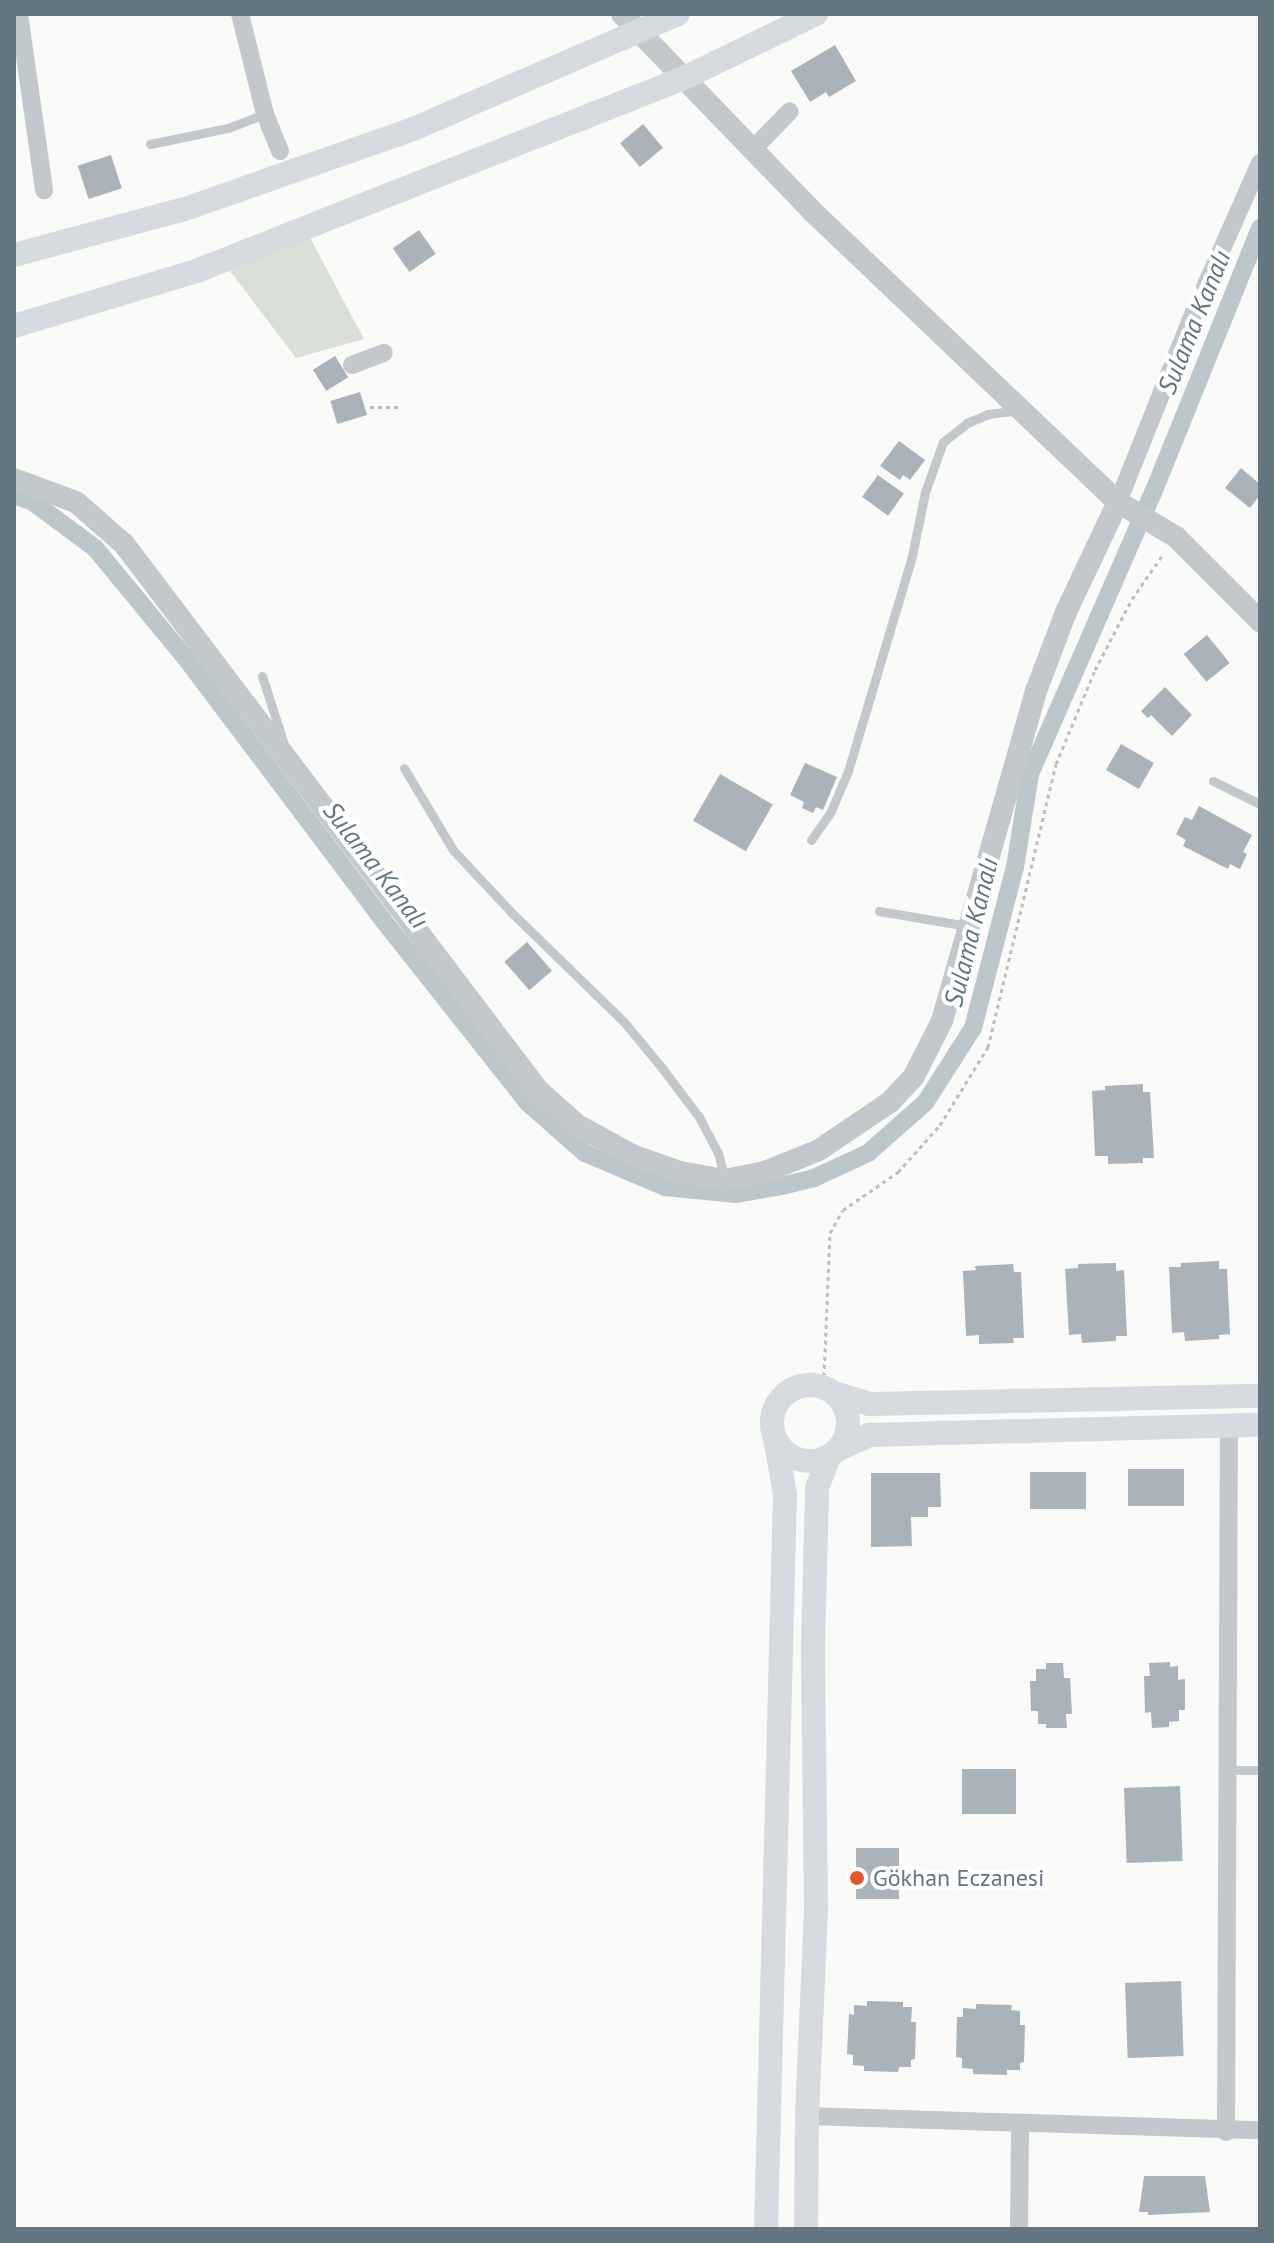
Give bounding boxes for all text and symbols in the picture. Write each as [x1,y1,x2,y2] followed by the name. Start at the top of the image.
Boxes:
[1151,245,1237,399] water label: Sulama Kanalı
[317,795,435,935] water label: Sulama Kanalı
[937,854,1005,1010] water label: Sulama Kanalı
[873,1864,1044,1892] place label: Gökhan Eczanesi
[848,1869,866,1887] marker: Gökhan Eczanesi

